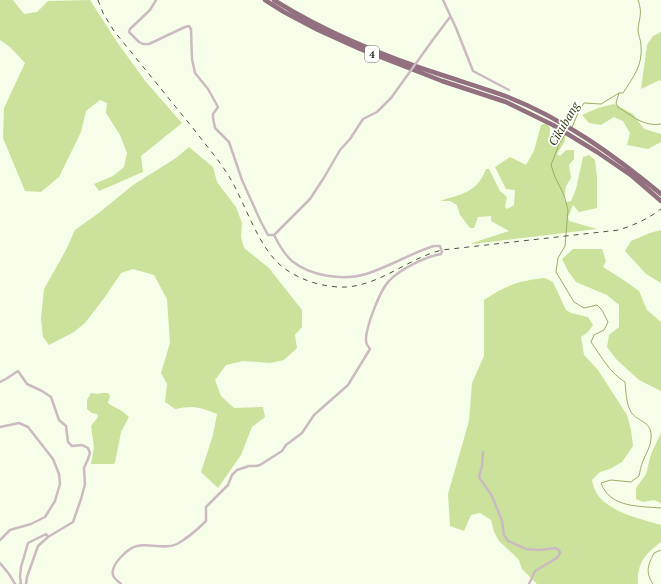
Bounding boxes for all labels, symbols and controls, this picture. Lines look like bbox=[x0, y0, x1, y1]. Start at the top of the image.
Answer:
road number: 4 bbox=[365, 46, 379, 62]
water label: Cikubang bbox=[545, 98, 583, 148]

